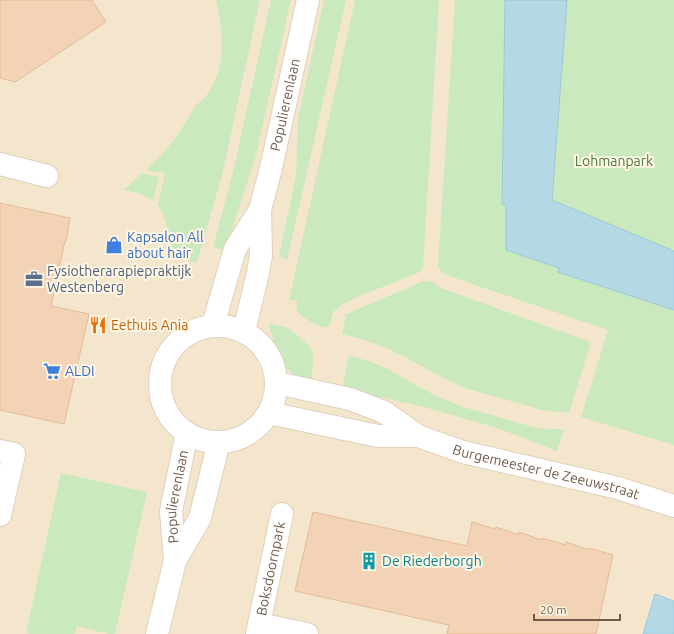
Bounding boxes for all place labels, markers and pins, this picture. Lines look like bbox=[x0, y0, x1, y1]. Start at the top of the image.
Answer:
place label: Kapsalon All about hair bbox=[127, 229, 204, 261]
shop icon: Kapsalon All about hair bbox=[104, 235, 124, 255]
place label: Fysiotherarapiepraktijk Westenberg bbox=[47, 263, 191, 295]
office icon: Fysiotherarapiepraktijk Westenberg bbox=[24, 269, 44, 289]
restaurant icon: Eethuis Ania bbox=[88, 315, 108, 335]
place label: Eethuis Ania bbox=[111, 317, 188, 333]
supermarket icon: ALDI bbox=[42, 361, 62, 381]
place label: ALDI bbox=[65, 363, 95, 379]
building icon: De Riederborgh bbox=[359, 551, 379, 571]
place label: De Riederborgh bbox=[382, 553, 482, 569]

